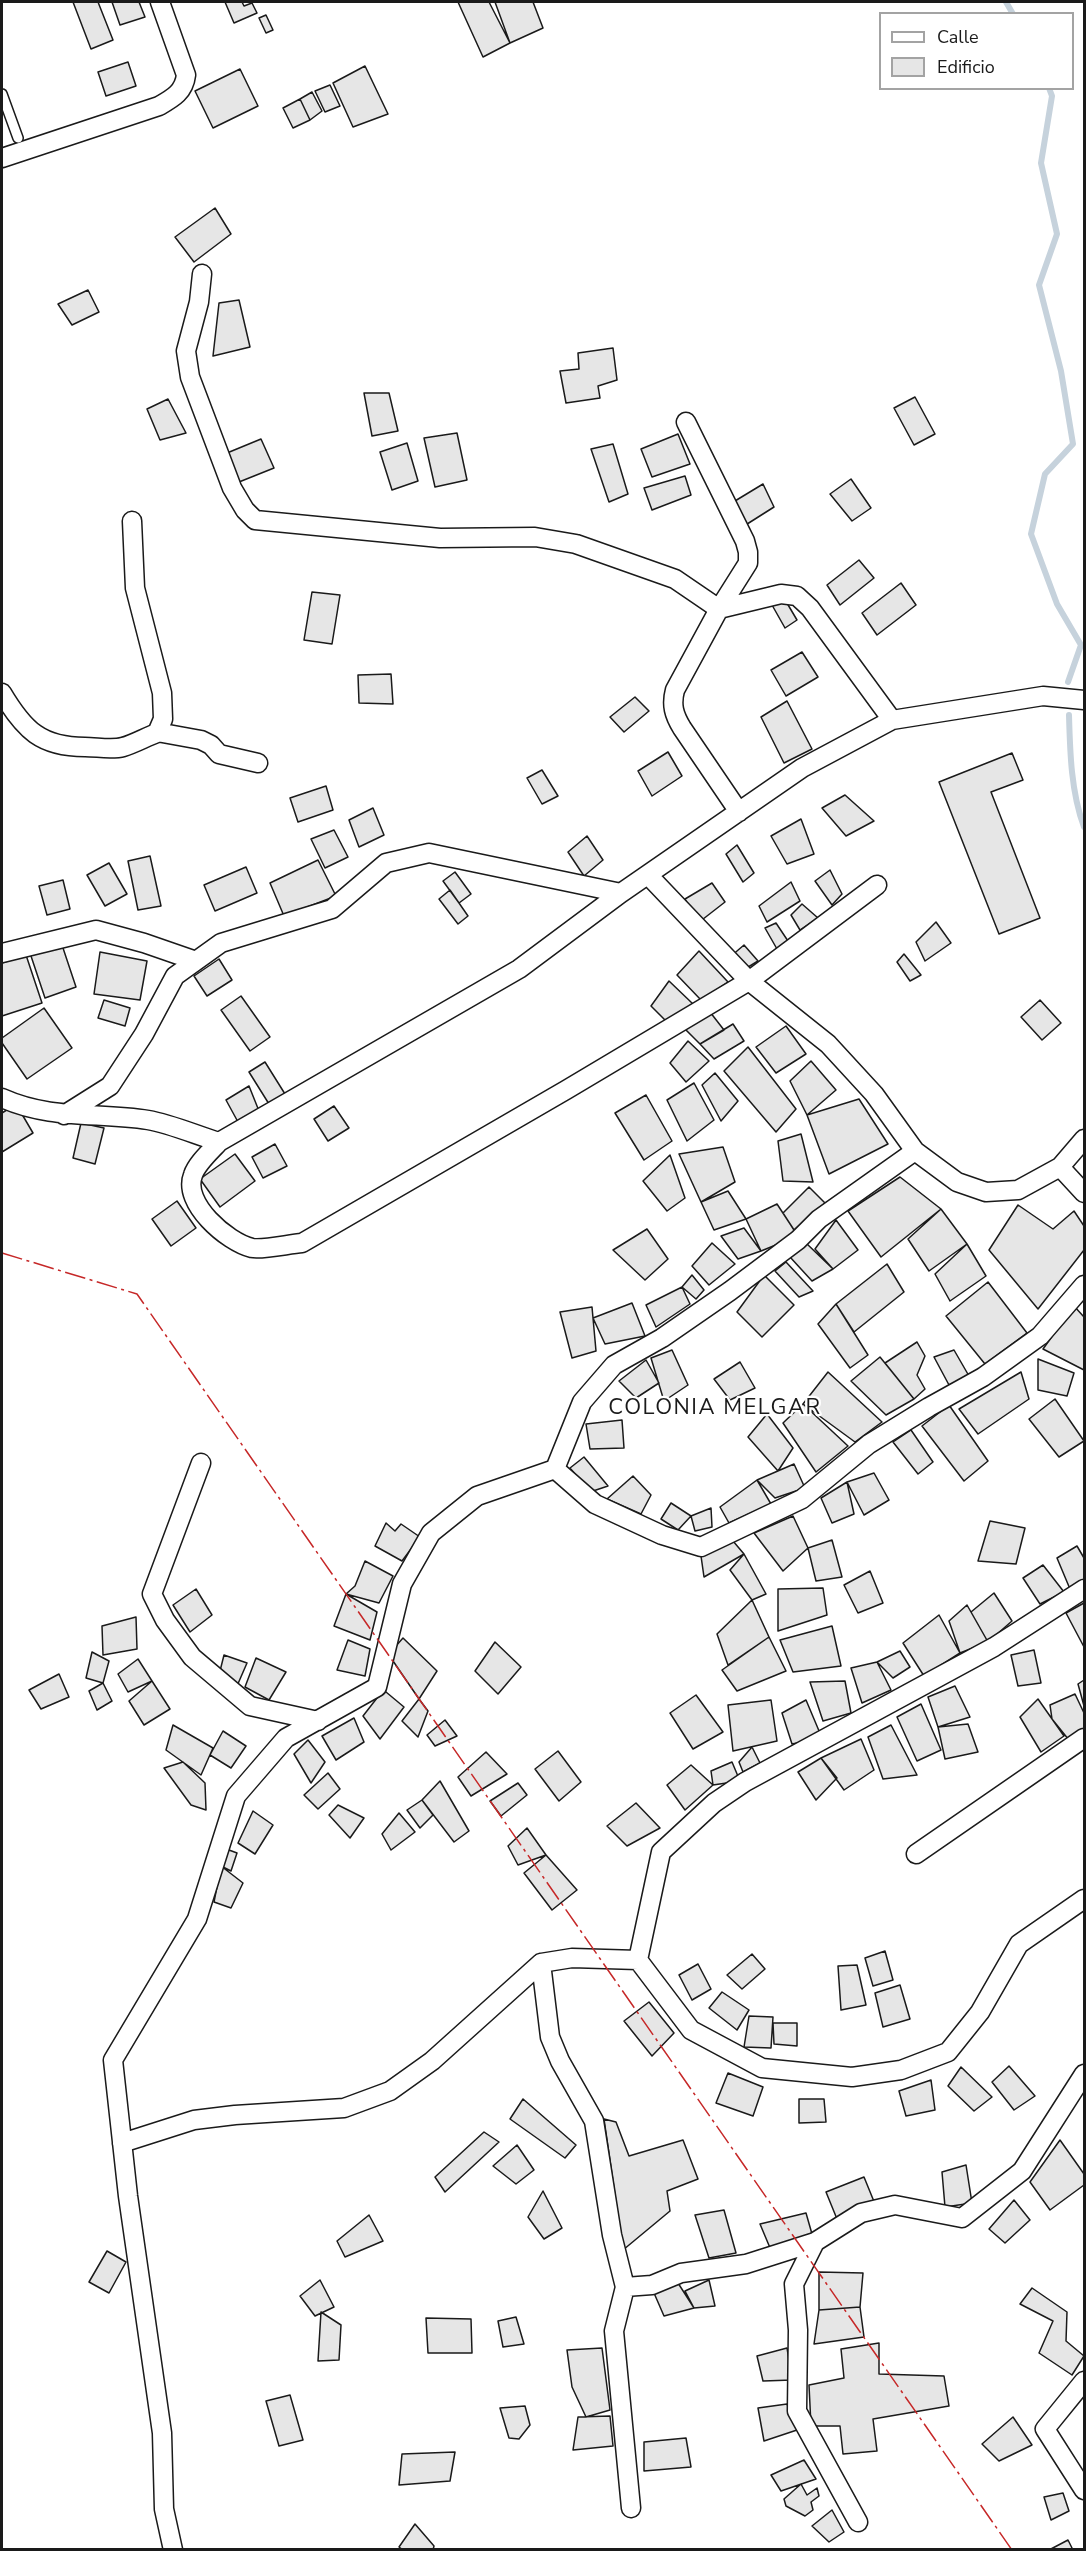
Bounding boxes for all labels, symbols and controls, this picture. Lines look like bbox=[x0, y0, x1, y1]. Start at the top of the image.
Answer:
legend bbox=[879, 12, 1074, 90]
text: Calle bbox=[937, 25, 979, 49]
text: Edificio bbox=[937, 55, 995, 79]
district label: COLONIA MELGAR bbox=[608, 1396, 822, 1422]

